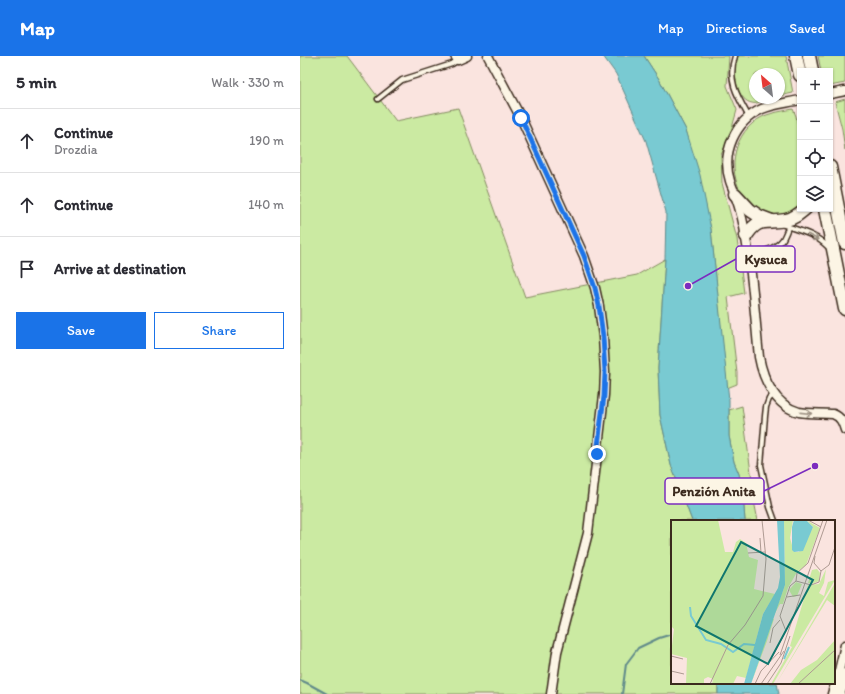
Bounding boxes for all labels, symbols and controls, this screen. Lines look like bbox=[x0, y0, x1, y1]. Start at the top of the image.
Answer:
text: Map bbox=[20, 17, 55, 40]
text: Map bbox=[658, 20, 684, 37]
text: Directions bbox=[706, 20, 767, 37]
text: Saved bbox=[789, 20, 825, 37]
north arrow bbox=[749, 68, 785, 104]
map controls bbox=[797, 68, 833, 212]
button: + bbox=[797, 68, 833, 104]
text: 5 min bbox=[16, 72, 56, 92]
text: Walk · 330 m bbox=[211, 75, 284, 90]
button: − bbox=[797, 104, 833, 140]
route start bbox=[512, 109, 530, 127]
text: Continue bbox=[54, 124, 113, 142]
icon: ahead bbox=[16, 130, 38, 152]
text: 190 m bbox=[249, 133, 284, 148]
button: locate bbox=[797, 140, 833, 176]
text: Drozdia bbox=[54, 142, 98, 157]
button: layers bbox=[797, 176, 833, 212]
icon: ahead bbox=[16, 194, 38, 216]
text: Continue bbox=[54, 196, 113, 214]
text: 140 m bbox=[248, 197, 284, 212]
one-way arrow bbox=[807, 234, 819, 241]
callout: Kysuca bbox=[736, 246, 795, 272]
text: Kysuca bbox=[745, 251, 788, 268]
icon: arrive bbox=[16, 258, 38, 280]
text: Arrive at destination bbox=[54, 260, 186, 278]
button: Save bbox=[16, 312, 146, 349]
button: Share bbox=[154, 312, 284, 349]
one-way arrow bbox=[800, 409, 813, 416]
route end bbox=[588, 445, 606, 463]
callout: Penzión Anita bbox=[665, 478, 764, 504]
text: Penzión Anita bbox=[672, 483, 756, 500]
inset map bbox=[671, 520, 835, 684]

